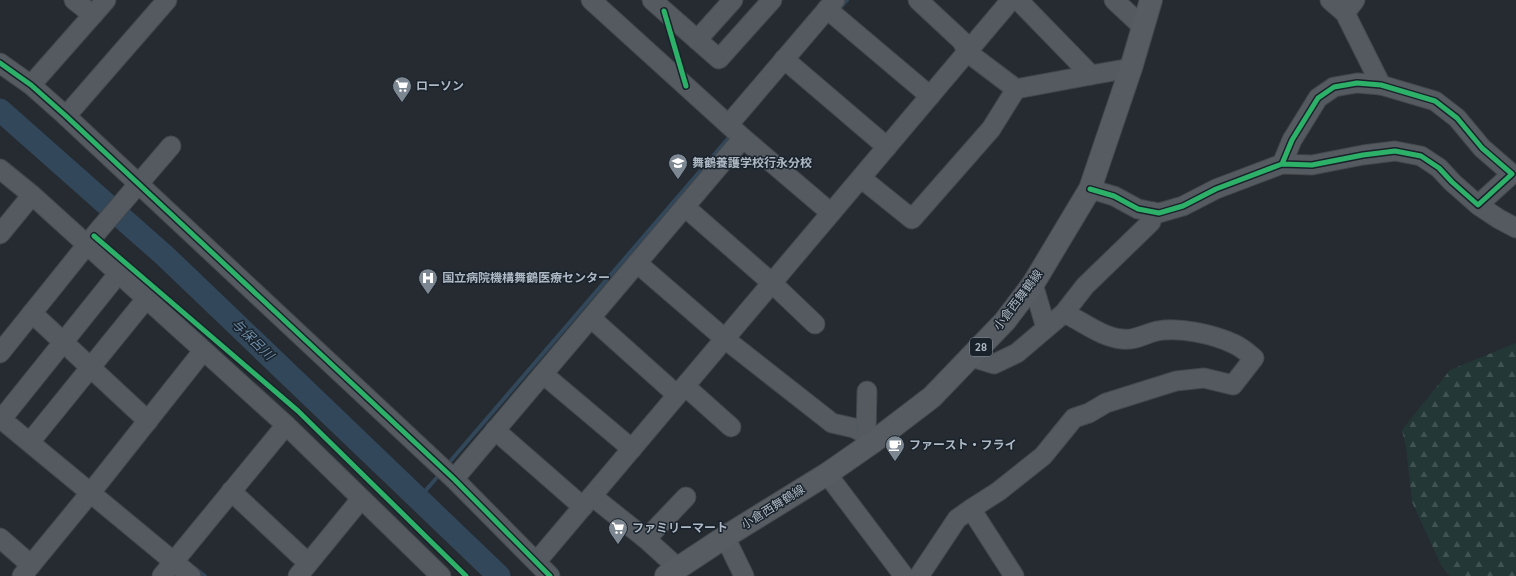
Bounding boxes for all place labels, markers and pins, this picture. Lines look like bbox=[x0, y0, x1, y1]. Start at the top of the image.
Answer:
supermarket icon: ローソン bbox=[391, 75, 413, 103]
place label: ローソン bbox=[416, 78, 464, 93]
school or university icon: 舞鶴養護学校行永分校 bbox=[667, 152, 689, 180]
place label: 舞鶴養護学校行永分校 bbox=[692, 155, 812, 170]
hospital icon: 国立病院機構舞鶴医療センター bbox=[417, 267, 439, 295]
place label: 国立病院機構舞鶴医療センター bbox=[442, 270, 610, 285]
cafe icon: ファースト・フライ bbox=[884, 434, 906, 462]
place label: ファースト・フライ bbox=[909, 437, 1016, 452]
supermarket icon: ファミリーマート bbox=[607, 517, 629, 545]
place label: ファミリーマート bbox=[632, 520, 728, 535]

